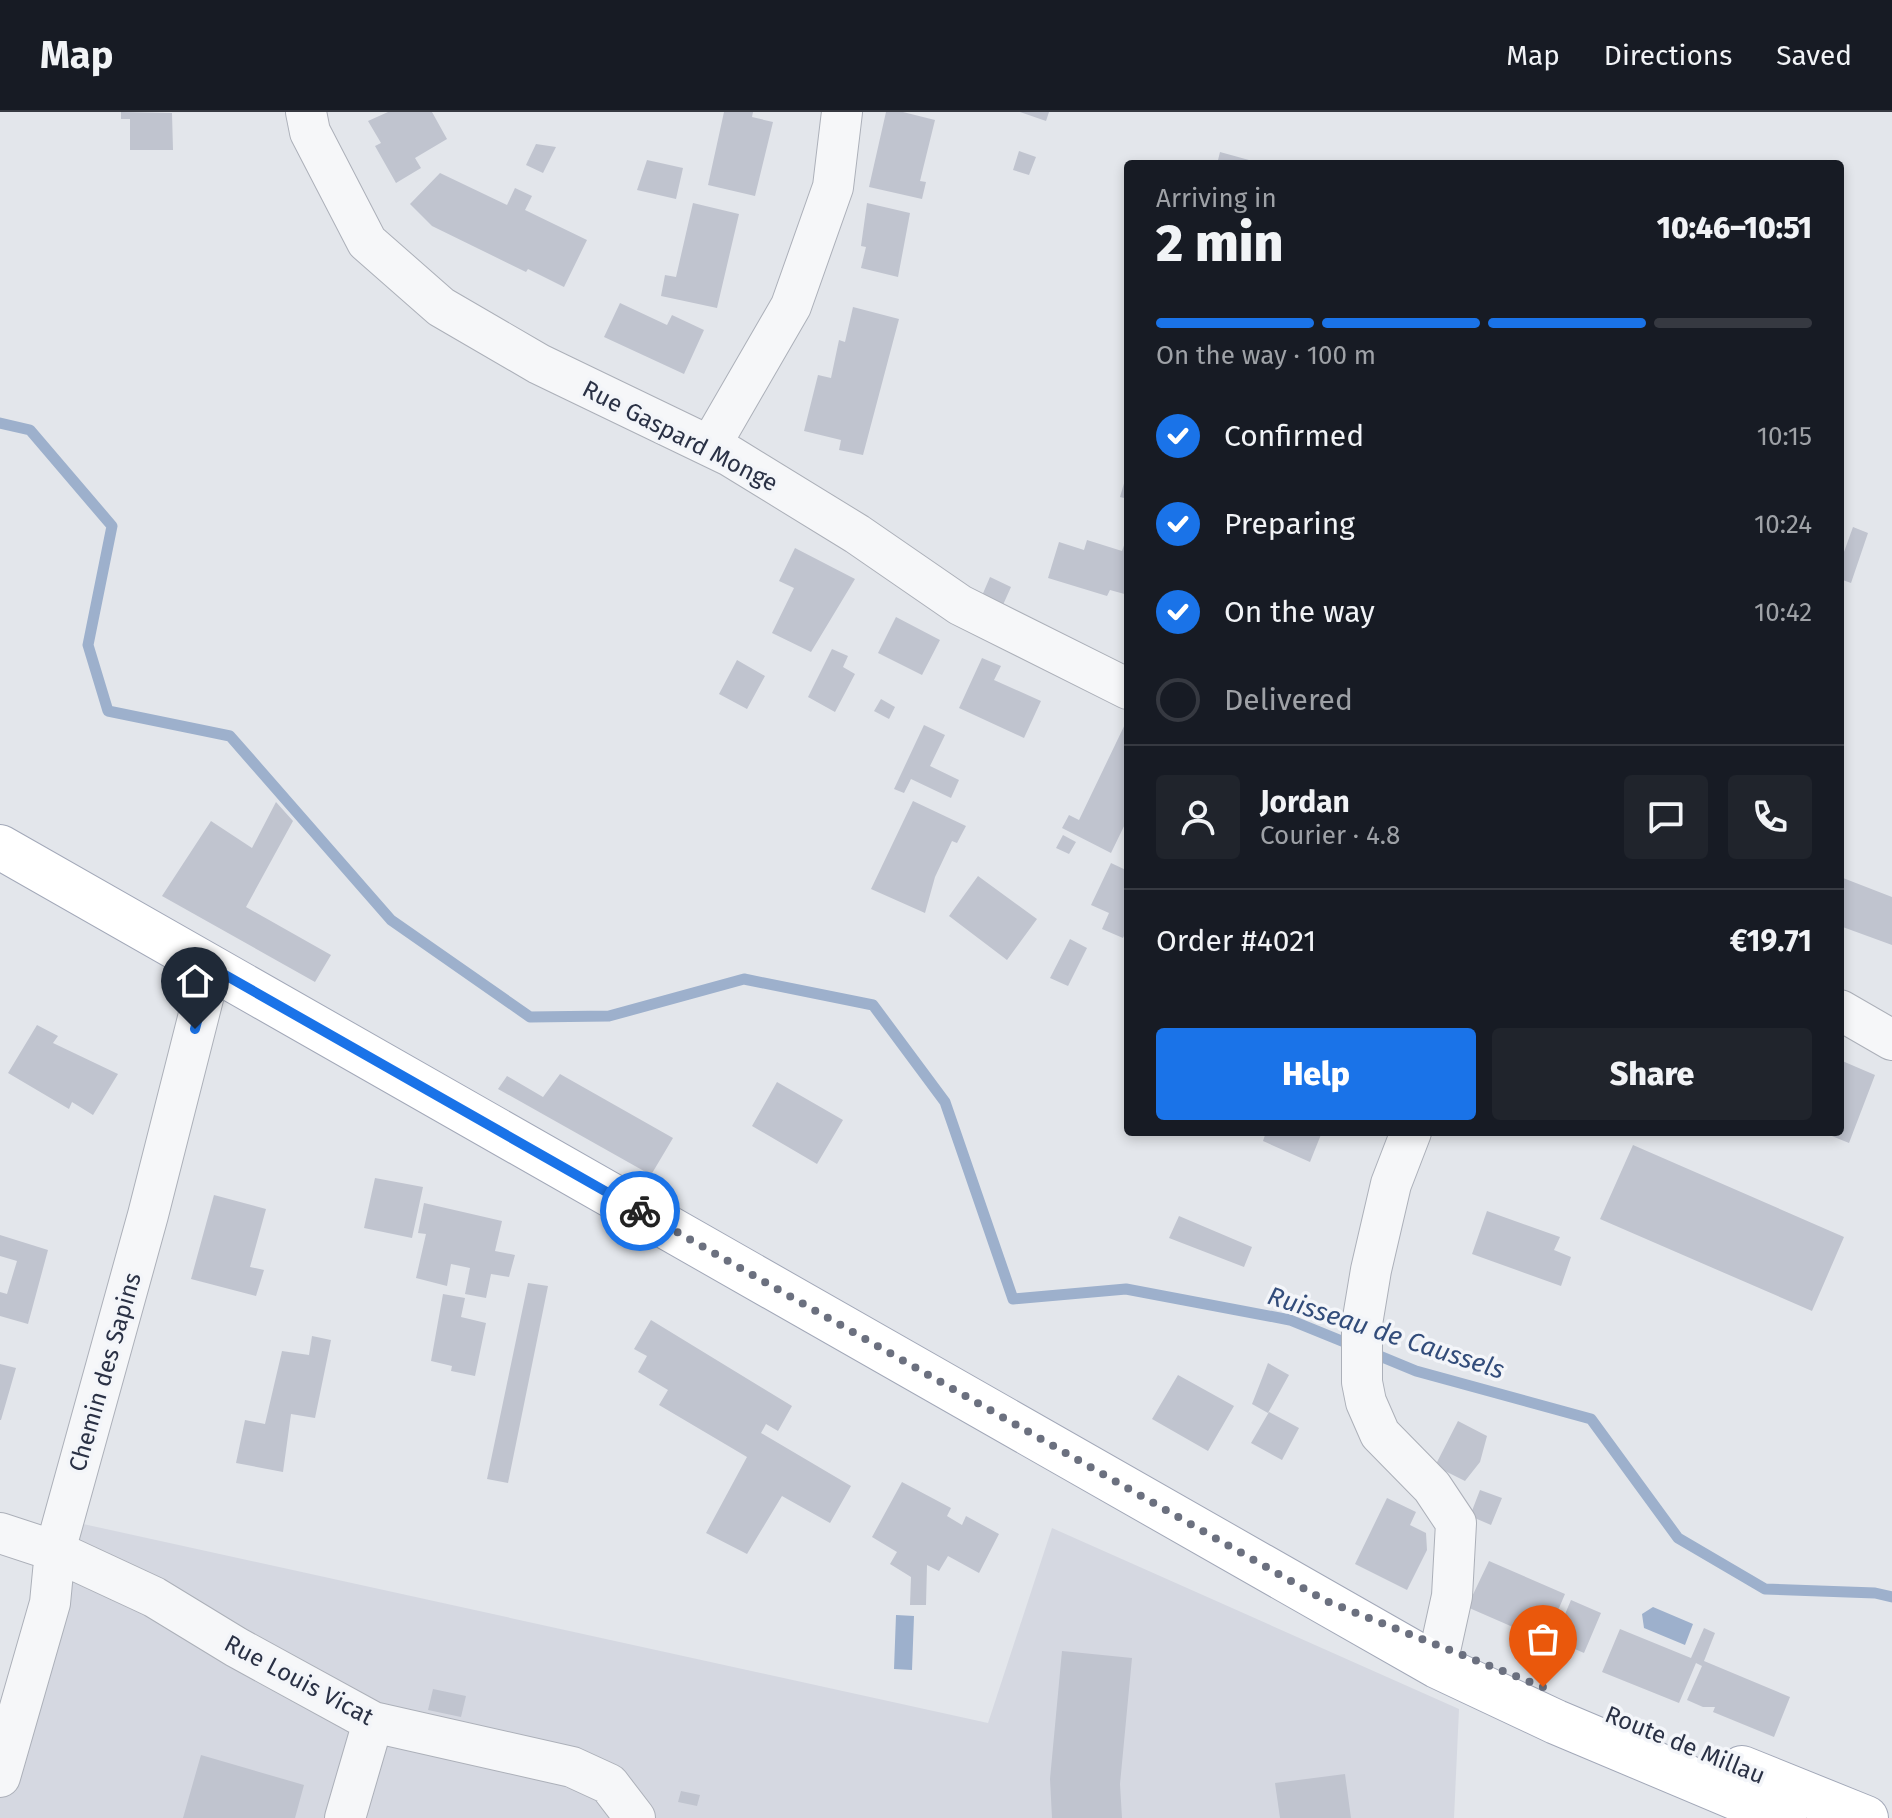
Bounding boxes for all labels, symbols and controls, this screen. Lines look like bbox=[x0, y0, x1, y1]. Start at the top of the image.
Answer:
text: Map bbox=[40, 32, 113, 78]
text: Map bbox=[1506, 39, 1560, 72]
text: Directions bbox=[1604, 39, 1732, 72]
text: Saved bbox=[1776, 39, 1852, 72]
text: Arriving in bbox=[1156, 183, 1277, 214]
text: 10:46–10:51 bbox=[1657, 210, 1812, 246]
text: 2 min bbox=[1156, 212, 1283, 275]
text: On the way · 100 m bbox=[1156, 340, 1376, 371]
street label: Rue Gaspard Monge bbox=[578, 375, 782, 497]
icon: check bbox=[1156, 414, 1200, 458]
text: Confirmed bbox=[1224, 418, 1364, 454]
text: 10:15 bbox=[1757, 421, 1812, 452]
icon: check bbox=[1156, 502, 1200, 546]
text: Preparing bbox=[1224, 506, 1355, 542]
text: 10:24 bbox=[1754, 509, 1812, 540]
icon: check bbox=[1156, 590, 1200, 634]
text: On the way bbox=[1224, 594, 1375, 630]
text: 10:42 bbox=[1754, 597, 1812, 628]
text: Delivered bbox=[1224, 682, 1353, 718]
button: person bbox=[1156, 775, 1240, 859]
button: chat bbox=[1624, 775, 1708, 859]
button: phone bbox=[1728, 775, 1812, 859]
text: Jordan bbox=[1260, 784, 1350, 820]
text: Courier · 4.8 bbox=[1260, 820, 1400, 851]
text: Order #4021 bbox=[1156, 923, 1316, 959]
text: €19.71 bbox=[1730, 923, 1812, 959]
pin bbox=[161, 947, 229, 1029]
icon: home bbox=[173, 959, 217, 1003]
button: Help bbox=[1156, 1028, 1476, 1120]
button: Share bbox=[1492, 1028, 1812, 1120]
courier bbox=[600, 1171, 680, 1251]
icon: bike bbox=[618, 1189, 662, 1233]
street label: Chemin des Sapins bbox=[63, 1269, 147, 1475]
water label: Ruisseau de Caussels bbox=[1264, 1280, 1508, 1386]
pin bbox=[1509, 1605, 1577, 1687]
icon: bag bbox=[1521, 1617, 1565, 1661]
street label: Rue Louis Vicat bbox=[220, 1629, 379, 1731]
street label: Route de Millau bbox=[1601, 1700, 1769, 1790]

